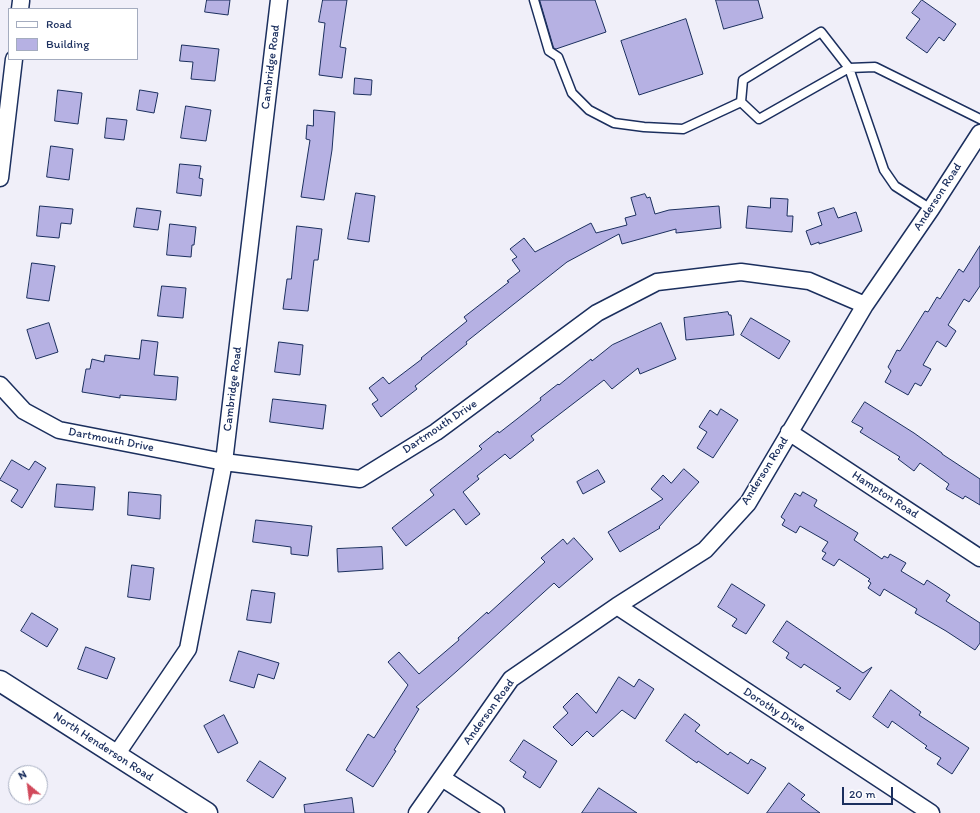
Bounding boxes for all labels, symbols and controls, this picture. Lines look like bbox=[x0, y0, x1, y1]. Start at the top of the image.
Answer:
legend bbox=[8, 8, 138, 60]
text: Road bbox=[46, 17, 72, 31]
street label: Cambridge Road bbox=[259, 24, 283, 110]
text: Building bbox=[46, 37, 89, 51]
street label: Anderson Road bbox=[911, 160, 965, 234]
street label: Cambridge Road bbox=[221, 346, 245, 432]
street label: Dartmouth Drive bbox=[400, 397, 480, 457]
street label: Dartmouth Drive bbox=[67, 425, 155, 455]
street label: Anderson Road bbox=[738, 434, 792, 508]
street label: Hampton Road bbox=[849, 468, 921, 522]
street label: Anderson Road bbox=[460, 676, 518, 748]
street label: Dorothy Drive bbox=[740, 685, 808, 735]
street label: North Henderson Road bbox=[50, 709, 156, 785]
north arrow bbox=[8, 765, 48, 805]
text: N bbox=[16, 767, 29, 782]
scale bar bbox=[844, 779, 895, 805]
text: 20 m bbox=[849, 787, 876, 801]

